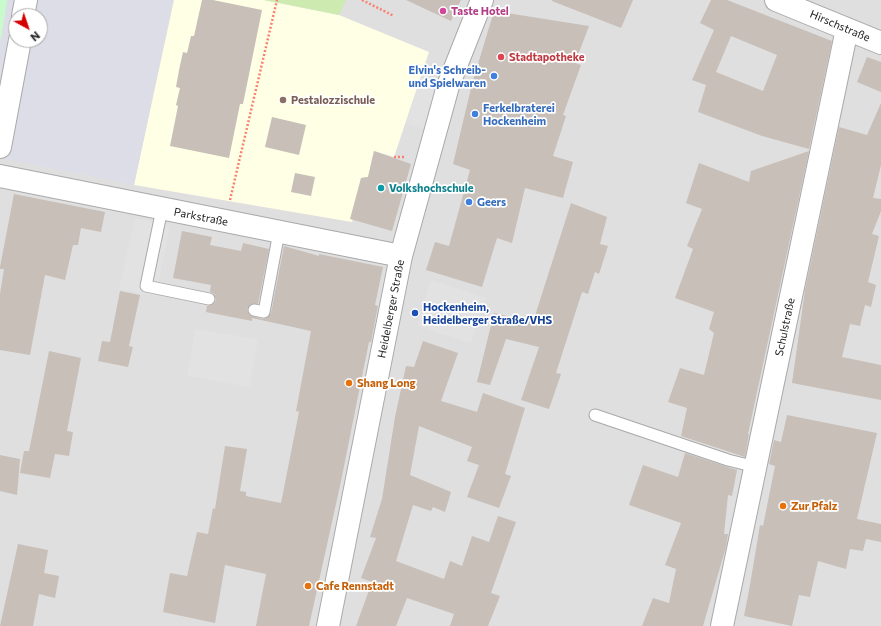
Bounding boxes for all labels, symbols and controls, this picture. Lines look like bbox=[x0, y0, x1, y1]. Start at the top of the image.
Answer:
place label: Taste Hotel bbox=[451, 4, 509, 18]
marker: Taste Hotel bbox=[438, 6, 448, 16]
street label: Hirschstraße bbox=[808, 7, 872, 45]
north arrow bbox=[8, 8, 48, 48]
text: N bbox=[28, 29, 43, 44]
place label: Stadtapotheke bbox=[509, 50, 584, 64]
marker: Stadtapotheke bbox=[496, 52, 506, 62]
place label: Elvin's Schreib- und Spielwaren bbox=[408, 63, 486, 89]
marker: Elvin's Schreib- und Spielwaren bbox=[489, 71, 499, 81]
place label: Pestalozzischule bbox=[291, 93, 375, 107]
marker: Pestalozzischule bbox=[278, 95, 288, 105]
place label: Ferkelbraterei Hockenheim bbox=[483, 101, 555, 127]
marker: Ferkelbraterei Hockenheim bbox=[470, 109, 480, 119]
place label: Volkshochschule bbox=[389, 181, 474, 195]
marker: Volkshochschule bbox=[376, 183, 386, 193]
place label: Geers bbox=[477, 195, 506, 209]
marker: Geers bbox=[464, 197, 474, 207]
street label: Parkstraße bbox=[173, 205, 229, 229]
street label: Heidelberger Straße bbox=[375, 259, 407, 359]
street label: Schulstraße bbox=[772, 297, 798, 357]
place label: Hockenheim, Heidelberger Straße/VHS bbox=[423, 300, 552, 326]
marker: Hockenheim, Heidelberger Straße/VHS bbox=[410, 308, 420, 318]
place label: Shang Long bbox=[357, 376, 416, 390]
marker: Shang Long bbox=[344, 378, 354, 388]
place label: Zur Pfalz bbox=[791, 499, 837, 513]
marker: Zur Pfalz bbox=[778, 501, 788, 511]
place label: Cafe Rennstadt bbox=[316, 579, 394, 593]
marker: Cafe Rennstadt bbox=[303, 581, 313, 591]

